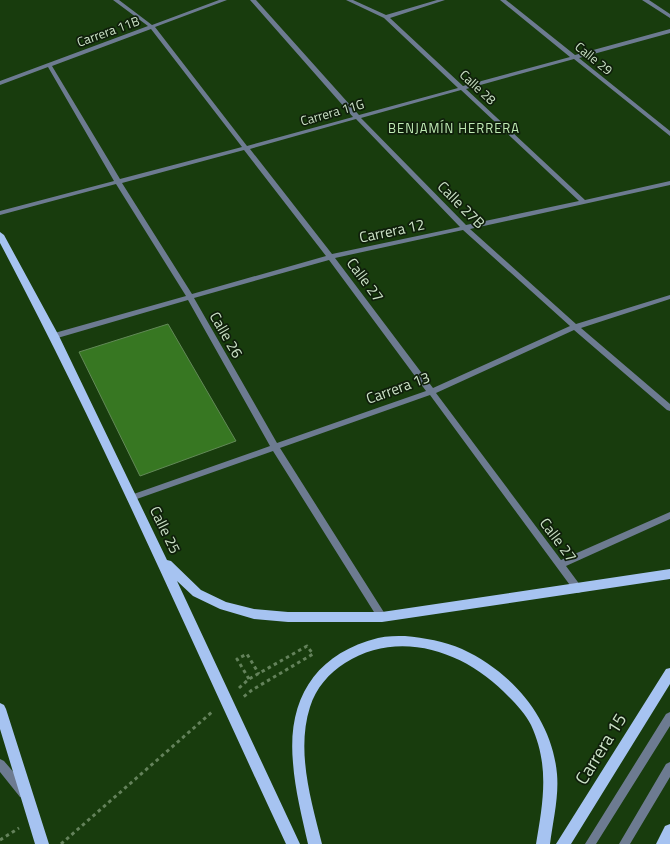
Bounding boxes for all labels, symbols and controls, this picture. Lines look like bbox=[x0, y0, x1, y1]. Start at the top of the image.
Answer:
street label: Carrera 11B bbox=[74, 10, 142, 52]
street label: Calle 29 bbox=[571, 37, 617, 79]
street label: Calle 28 bbox=[455, 65, 501, 109]
street label: Carrera 11G bbox=[298, 93, 366, 131]
district label: BENJAMÍN HERRERA bbox=[388, 118, 520, 138]
street label: Calle 27B bbox=[432, 175, 491, 234]
street label: Carrera 12 bbox=[357, 212, 427, 249]
street label: Calle 27 bbox=[341, 253, 390, 307]
street label: Calle 26 bbox=[204, 307, 249, 362]
street label: Carrera 13 bbox=[363, 365, 433, 410]
street label: Calle 25 bbox=[144, 502, 187, 557]
street label: Calle 27 bbox=[534, 513, 583, 567]
street label: Carrera 15 bbox=[568, 708, 633, 790]

